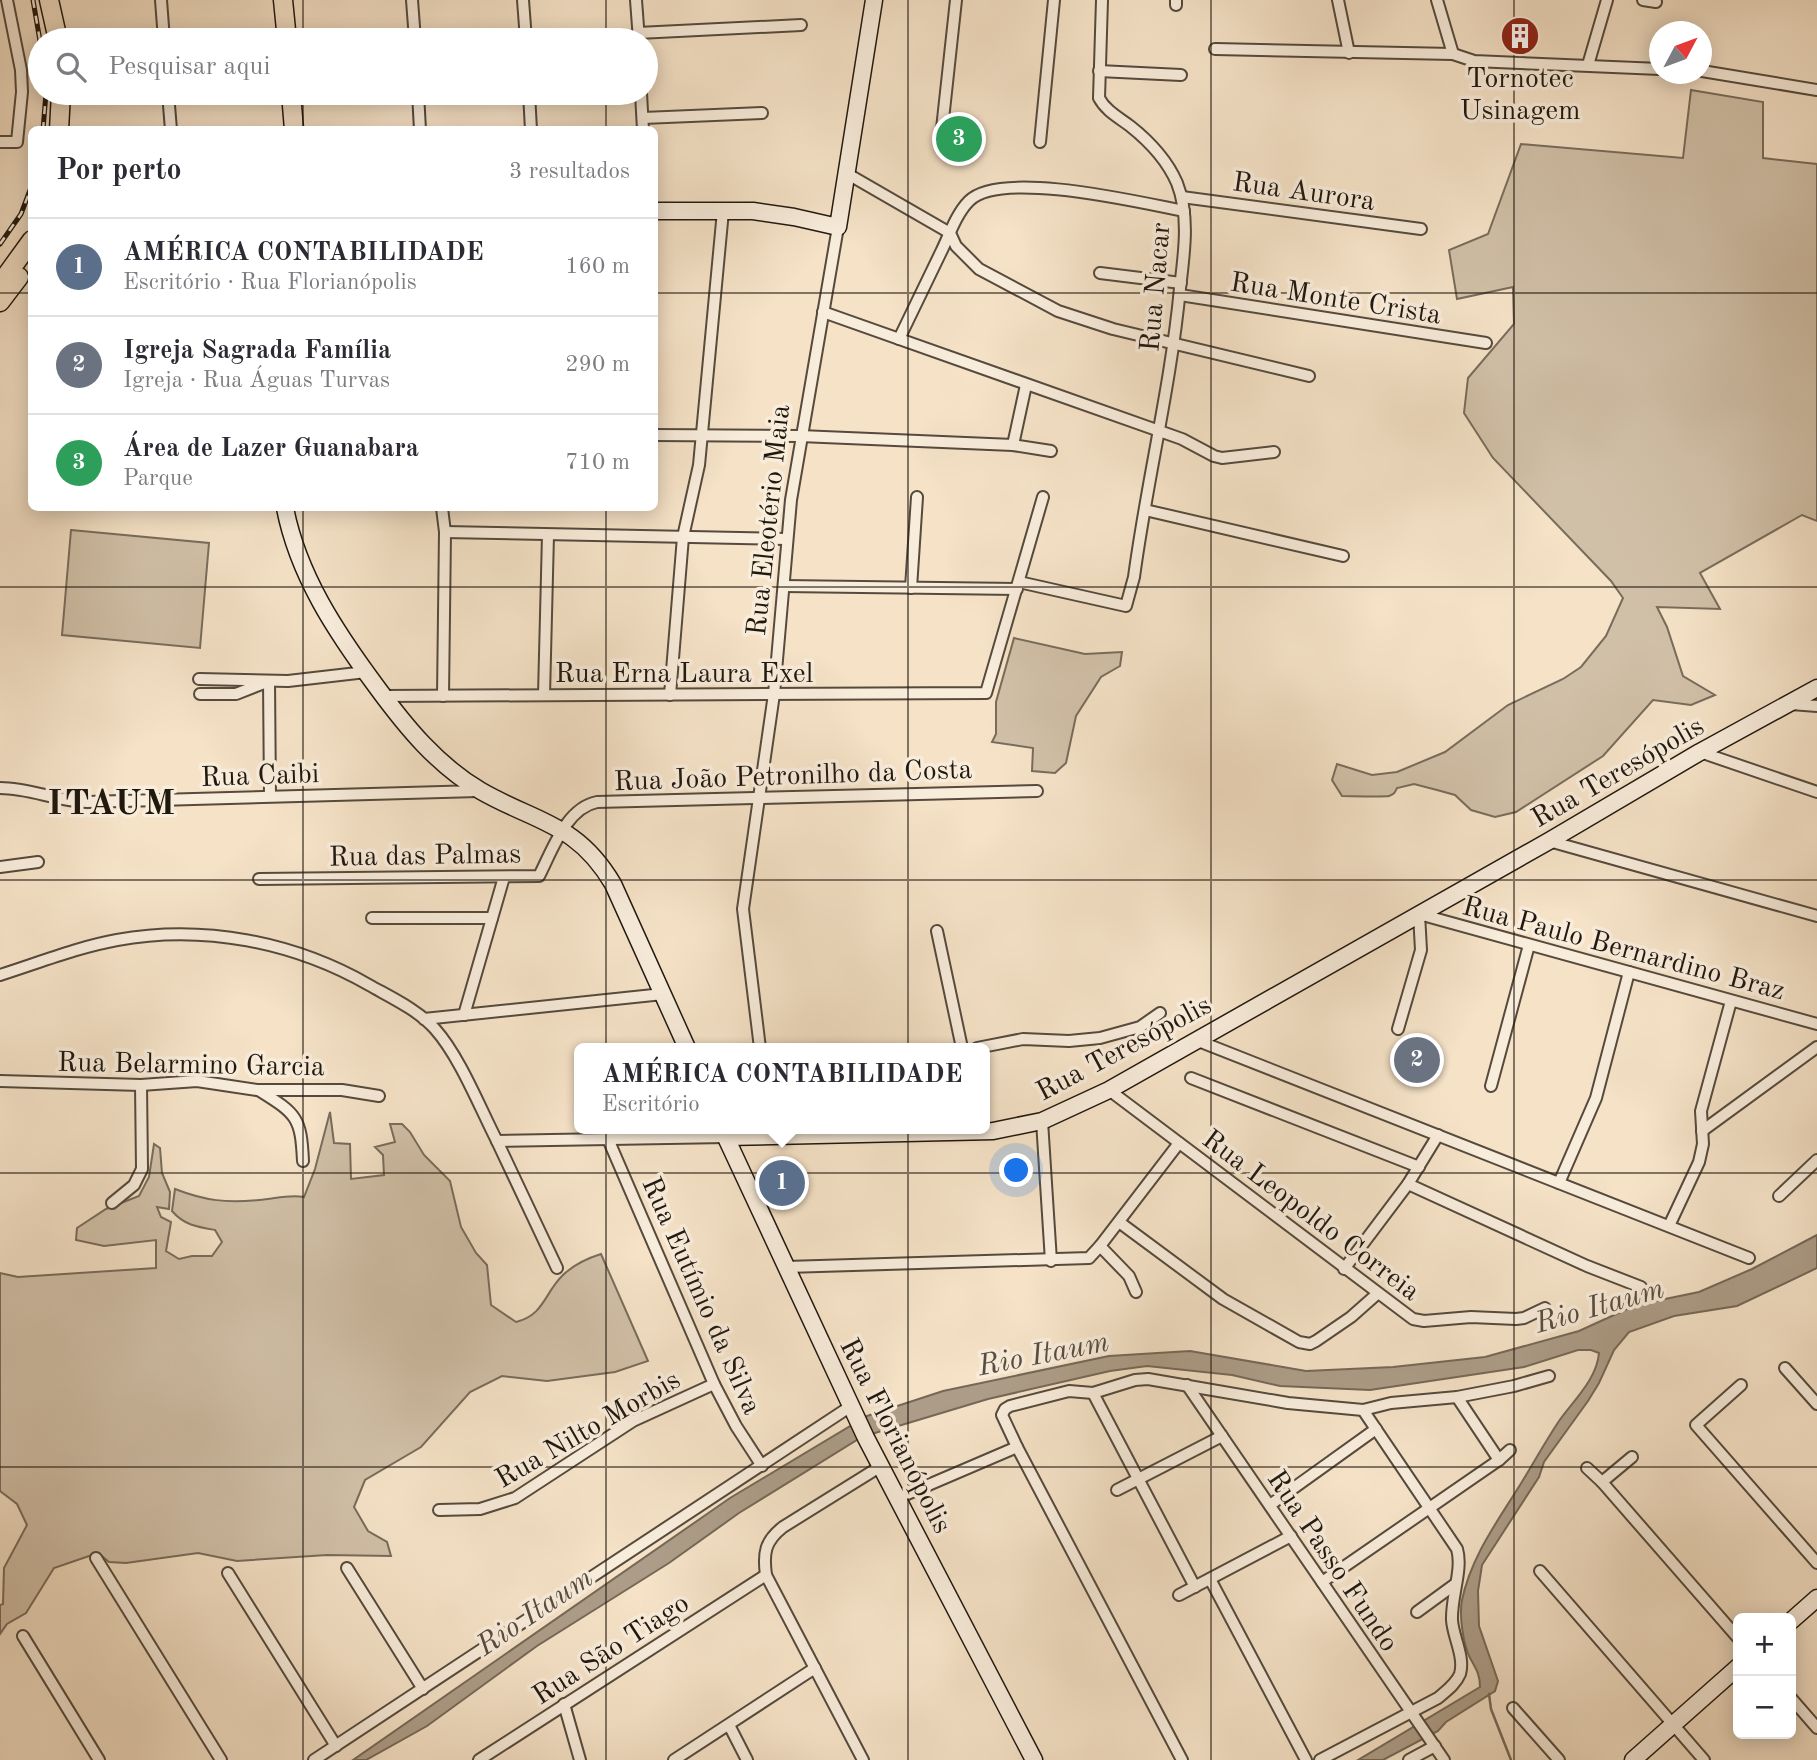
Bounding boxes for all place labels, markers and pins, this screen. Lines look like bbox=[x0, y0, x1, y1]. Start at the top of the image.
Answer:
building icon: Tornotec Usinagem bbox=[1499, 15, 1541, 57]
place label: Tornotec Usinagem bbox=[1460, 66, 1580, 126]
pin: 3 bbox=[936, 113, 982, 165]
pin: 2 bbox=[1394, 1034, 1440, 1086]
pin: 1 bbox=[759, 1157, 805, 1209]

